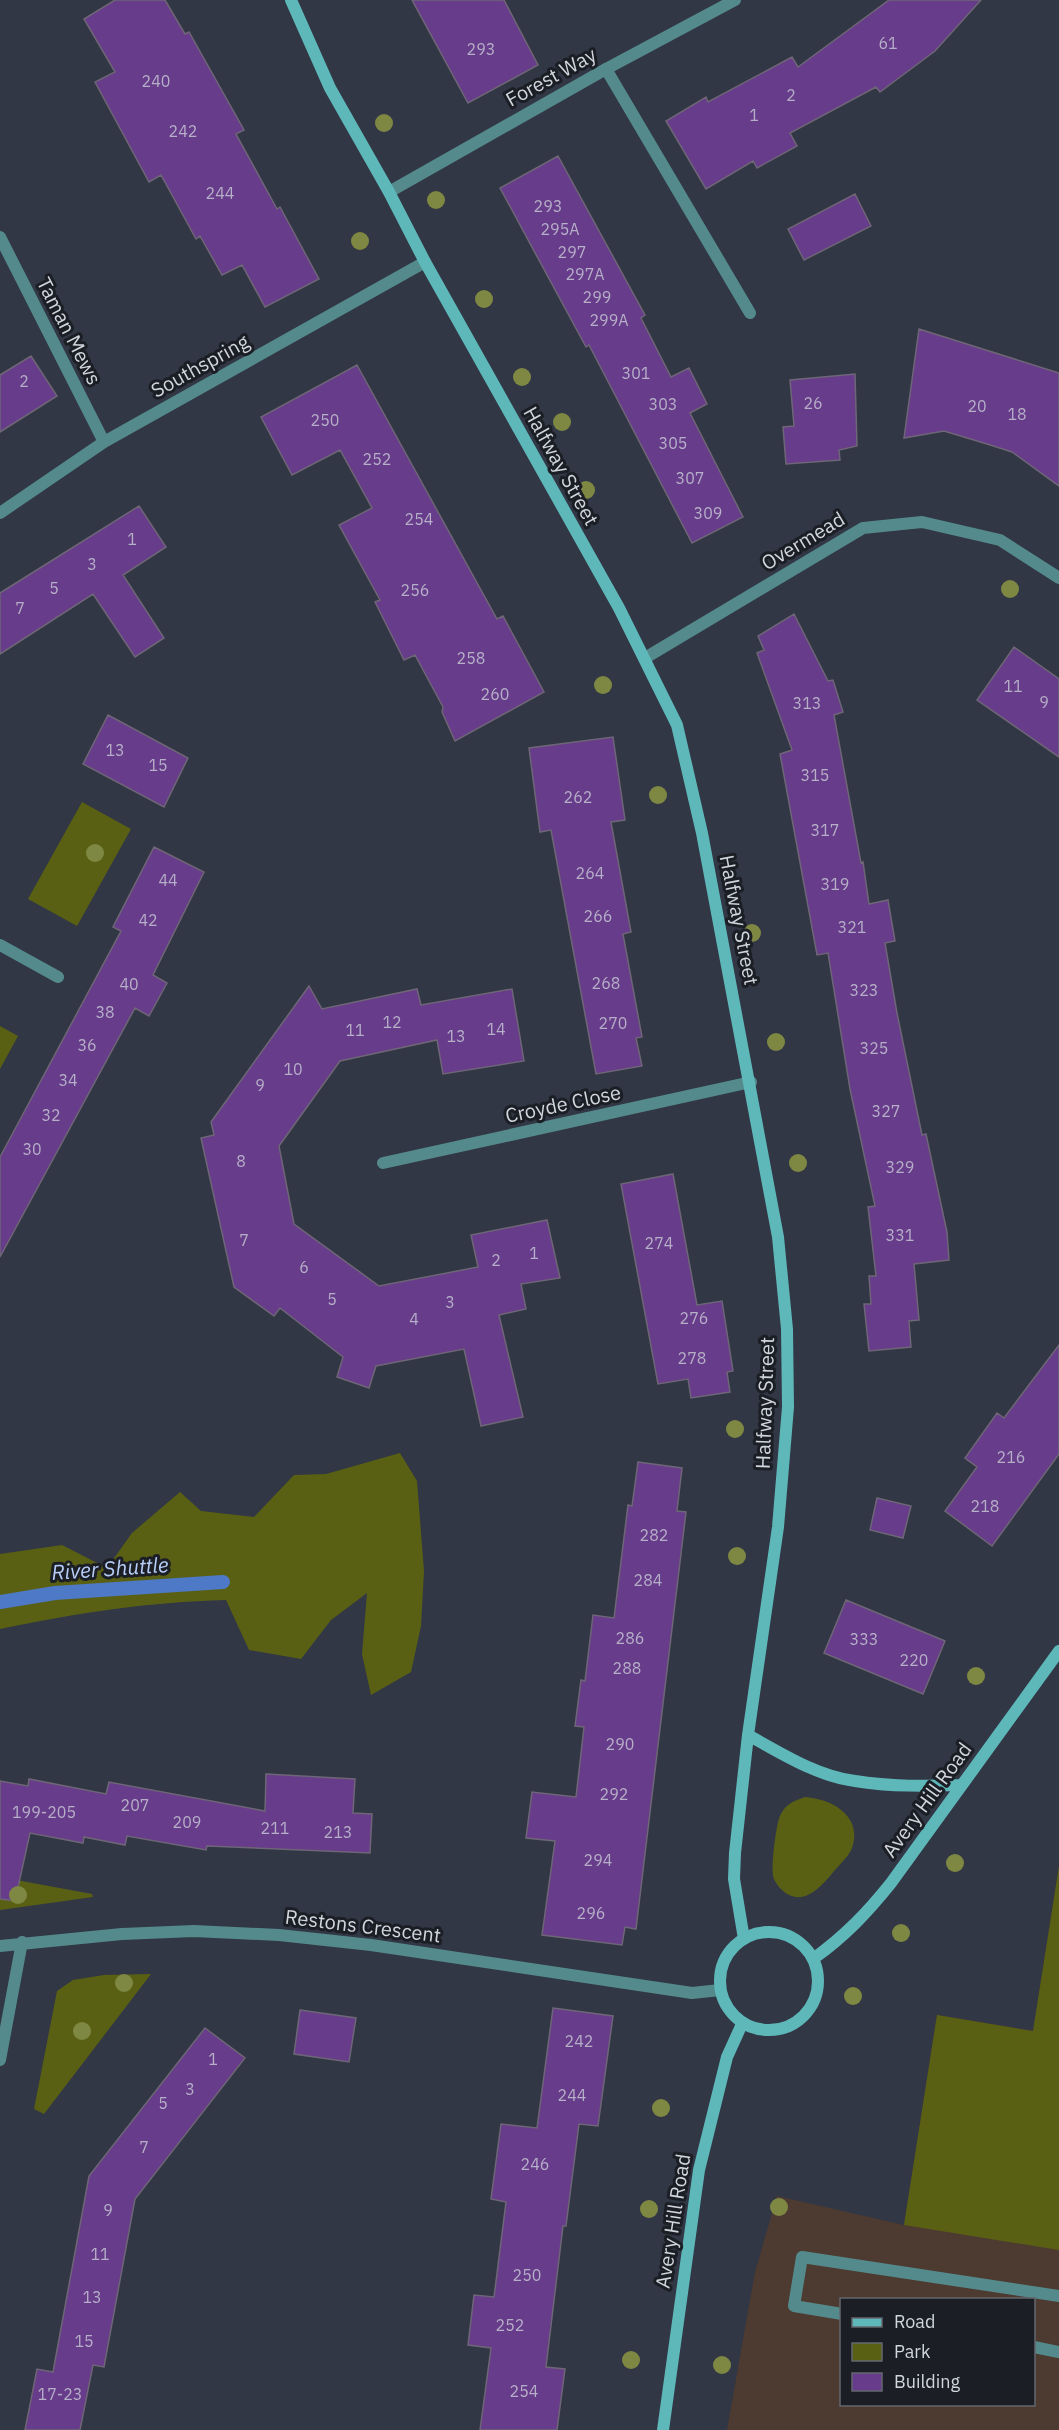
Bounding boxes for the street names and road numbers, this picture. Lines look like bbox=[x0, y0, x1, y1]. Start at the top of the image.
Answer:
street label: Forest Way bbox=[501, 41, 601, 113]
street label: Taman Mews bbox=[31, 272, 108, 389]
street label: Southspring bbox=[146, 327, 254, 404]
street label: Halfway Street bbox=[518, 401, 605, 530]
street label: Overmead bbox=[756, 505, 850, 576]
street label: Halfway Street bbox=[714, 853, 765, 987]
street label: Croyde Close bbox=[503, 1078, 623, 1129]
street label: Halfway Street bbox=[749, 1337, 780, 1469]
street label: Avery Hill Road bbox=[876, 1737, 977, 1863]
street label: Restons Crescent bbox=[284, 1903, 442, 1948]
street label: Avery Hill Road bbox=[649, 2152, 696, 2290]

